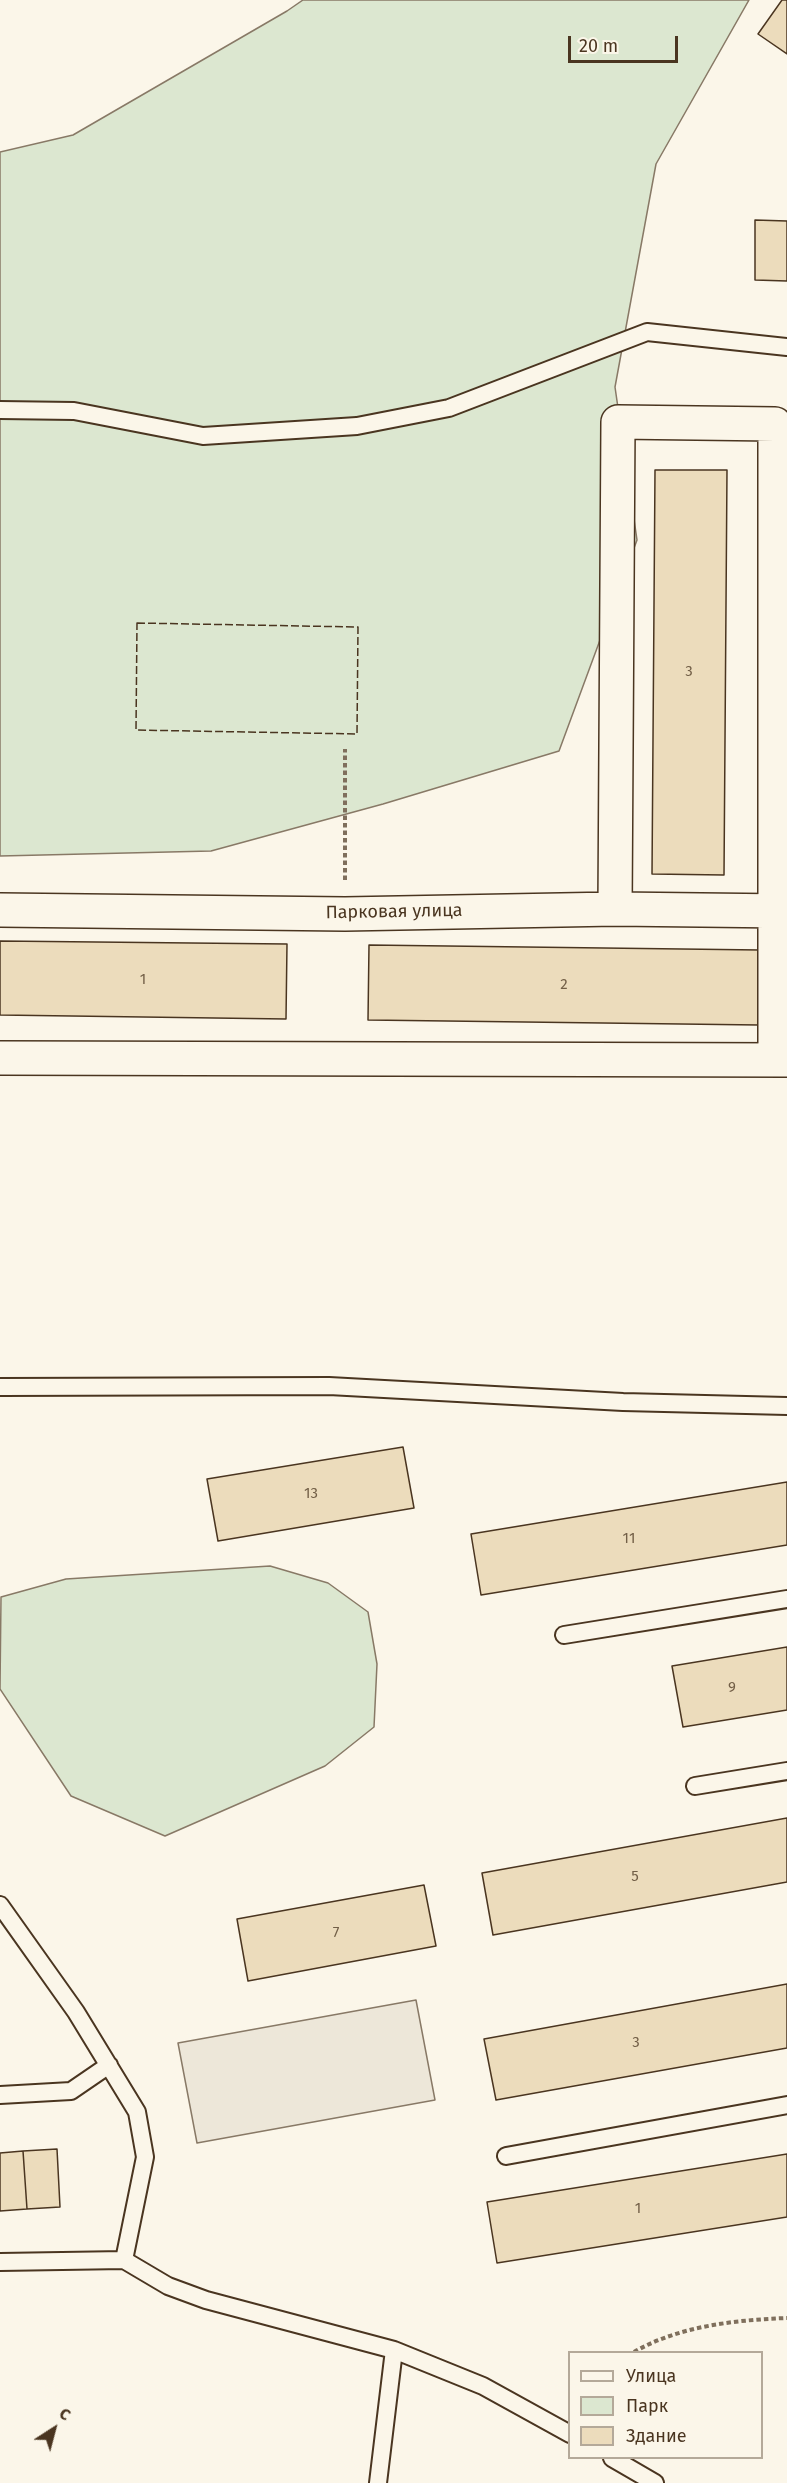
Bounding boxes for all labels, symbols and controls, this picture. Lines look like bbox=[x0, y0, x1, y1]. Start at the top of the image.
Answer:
scale bar bbox=[571, 24, 680, 62]
text: 20 m bbox=[579, 35, 618, 57]
house number: 3 bbox=[685, 663, 693, 681]
street label: Парковая улица bbox=[325, 900, 463, 924]
house number: 1 bbox=[140, 971, 146, 989]
house number: 2 bbox=[560, 976, 568, 994]
house number: 13 bbox=[304, 1485, 318, 1503]
house number: 11 bbox=[623, 1530, 635, 1548]
house number: 9 bbox=[728, 1679, 736, 1697]
house number: 5 bbox=[631, 1868, 639, 1886]
house number: 7 bbox=[333, 1924, 339, 1942]
house number: 3 bbox=[632, 2034, 640, 2052]
house number: 1 bbox=[635, 2200, 641, 2218]
legend bbox=[568, 2351, 763, 2459]
text: Улица bbox=[626, 2365, 676, 2387]
text: Парк bbox=[626, 2395, 668, 2417]
north arrow bbox=[24, 2399, 84, 2459]
text: С bbox=[56, 2404, 74, 2424]
text: Здание bbox=[626, 2425, 687, 2447]

